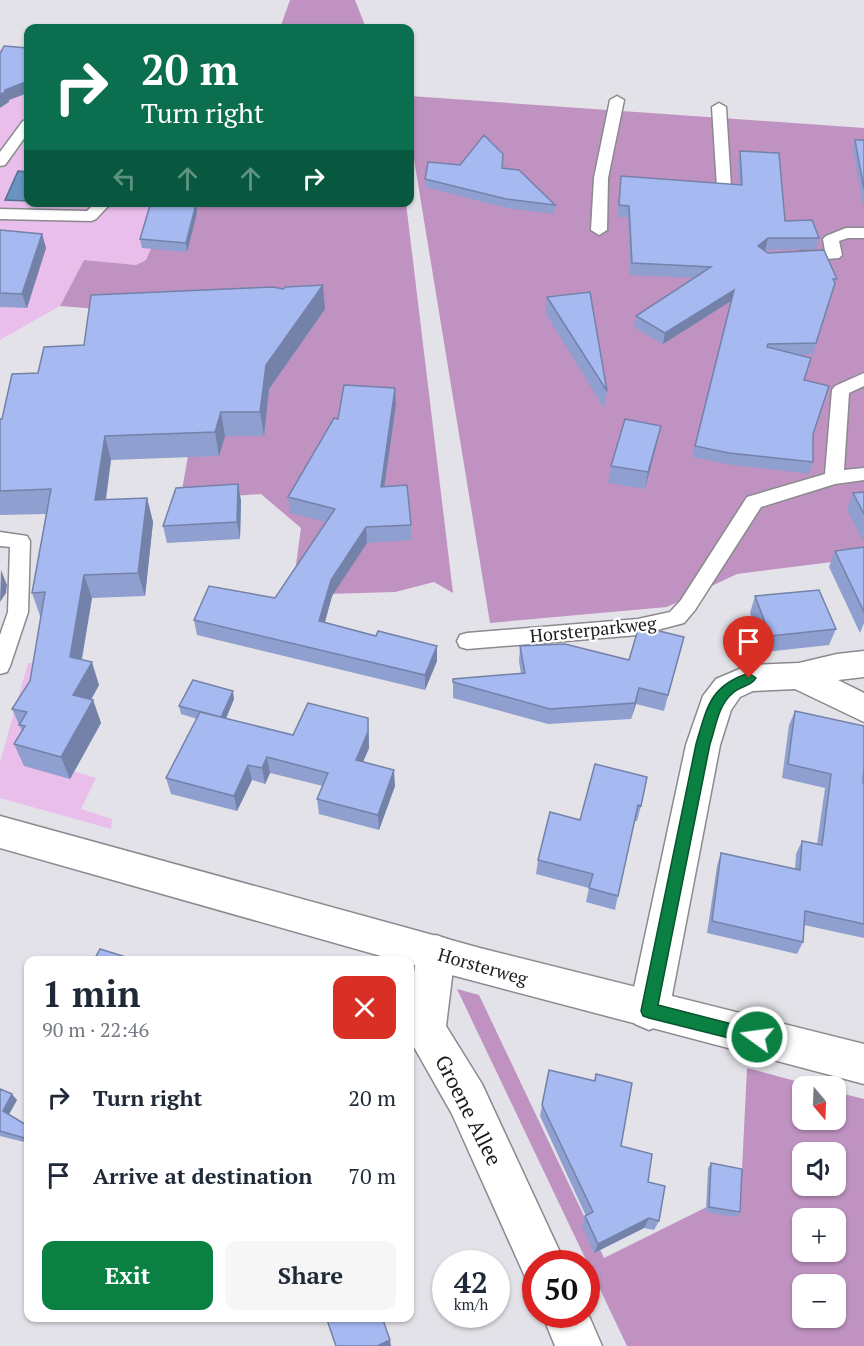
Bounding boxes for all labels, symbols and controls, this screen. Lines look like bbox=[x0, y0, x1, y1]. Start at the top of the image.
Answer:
text: 20 m bbox=[141, 41, 239, 97]
icon: right bbox=[42, 48, 120, 126]
text: Turn right bbox=[141, 95, 264, 131]
icon: left bbox=[108, 162, 141, 195]
icon: ahead bbox=[171, 162, 204, 195]
icon: ahead bbox=[234, 162, 267, 195]
icon: right bbox=[297, 162, 330, 195]
street label: Horsterparkweg bbox=[528, 610, 658, 648]
pin bbox=[723, 616, 774, 678]
icon: arrive bbox=[732, 625, 765, 658]
street label: Horsterweg bbox=[435, 942, 531, 990]
text: 1 min bbox=[42, 970, 140, 1017]
button: close bbox=[333, 976, 396, 1039]
position arrow bbox=[725, 1005, 789, 1069]
text: 90 m · 22:46 bbox=[42, 1016, 149, 1043]
street label: Groene Allee bbox=[429, 1050, 509, 1170]
north arrow bbox=[792, 1076, 846, 1130]
map controls bbox=[792, 1076, 846, 1328]
icon: right bbox=[42, 1081, 75, 1114]
text: Turn right bbox=[93, 1083, 202, 1112]
text: 20 m bbox=[348, 1083, 396, 1112]
button: sound bbox=[792, 1142, 846, 1196]
icon: arrive bbox=[42, 1159, 75, 1192]
text: Arrive at destination bbox=[93, 1161, 312, 1190]
text: 70 m bbox=[348, 1161, 396, 1190]
button: + bbox=[792, 1208, 846, 1262]
button: Exit bbox=[42, 1241, 213, 1310]
button: Share bbox=[225, 1241, 396, 1310]
speed limit sign: 50 bbox=[522, 1250, 600, 1328]
text: 42 bbox=[454, 1262, 488, 1302]
button: − bbox=[792, 1274, 846, 1328]
text: km/h bbox=[454, 1294, 488, 1314]

